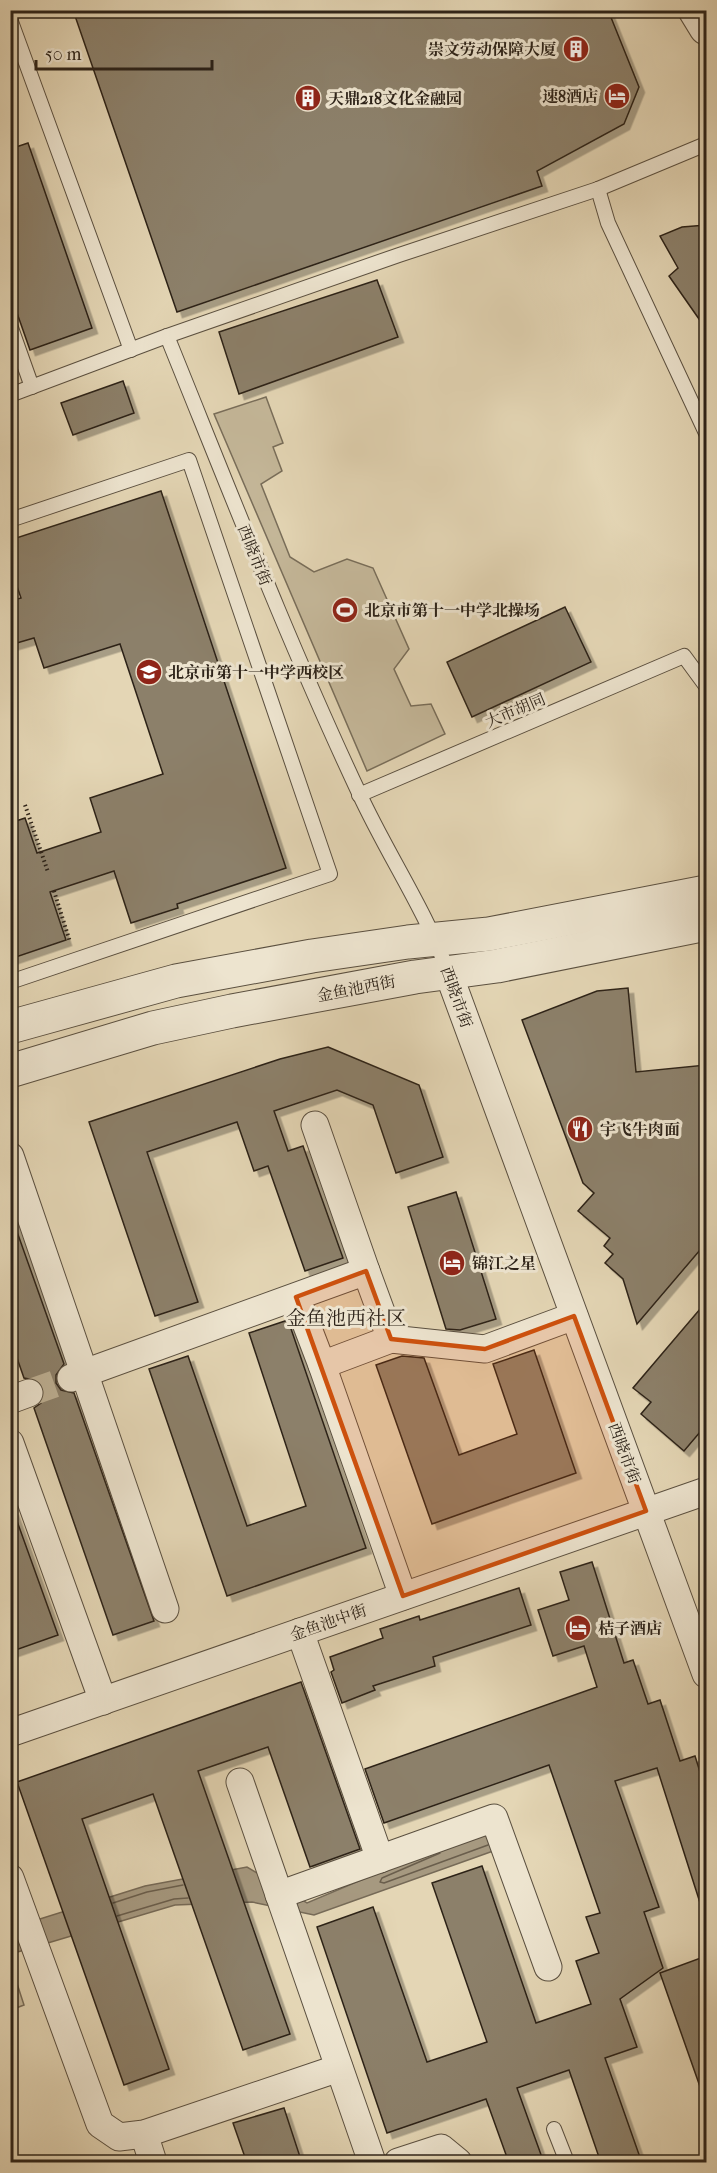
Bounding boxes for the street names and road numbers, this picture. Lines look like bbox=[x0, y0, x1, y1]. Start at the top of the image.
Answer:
street label: 西晓市街 bbox=[234, 522, 275, 588]
street label: 大市胡同 bbox=[482, 689, 548, 732]
street label: 西晓市街 bbox=[437, 964, 476, 1030]
street label: 金鱼池西街 bbox=[315, 972, 397, 1005]
street label: 西晓市街 bbox=[605, 1420, 644, 1486]
street label: 金鱼池中街 bbox=[287, 1600, 369, 1644]

